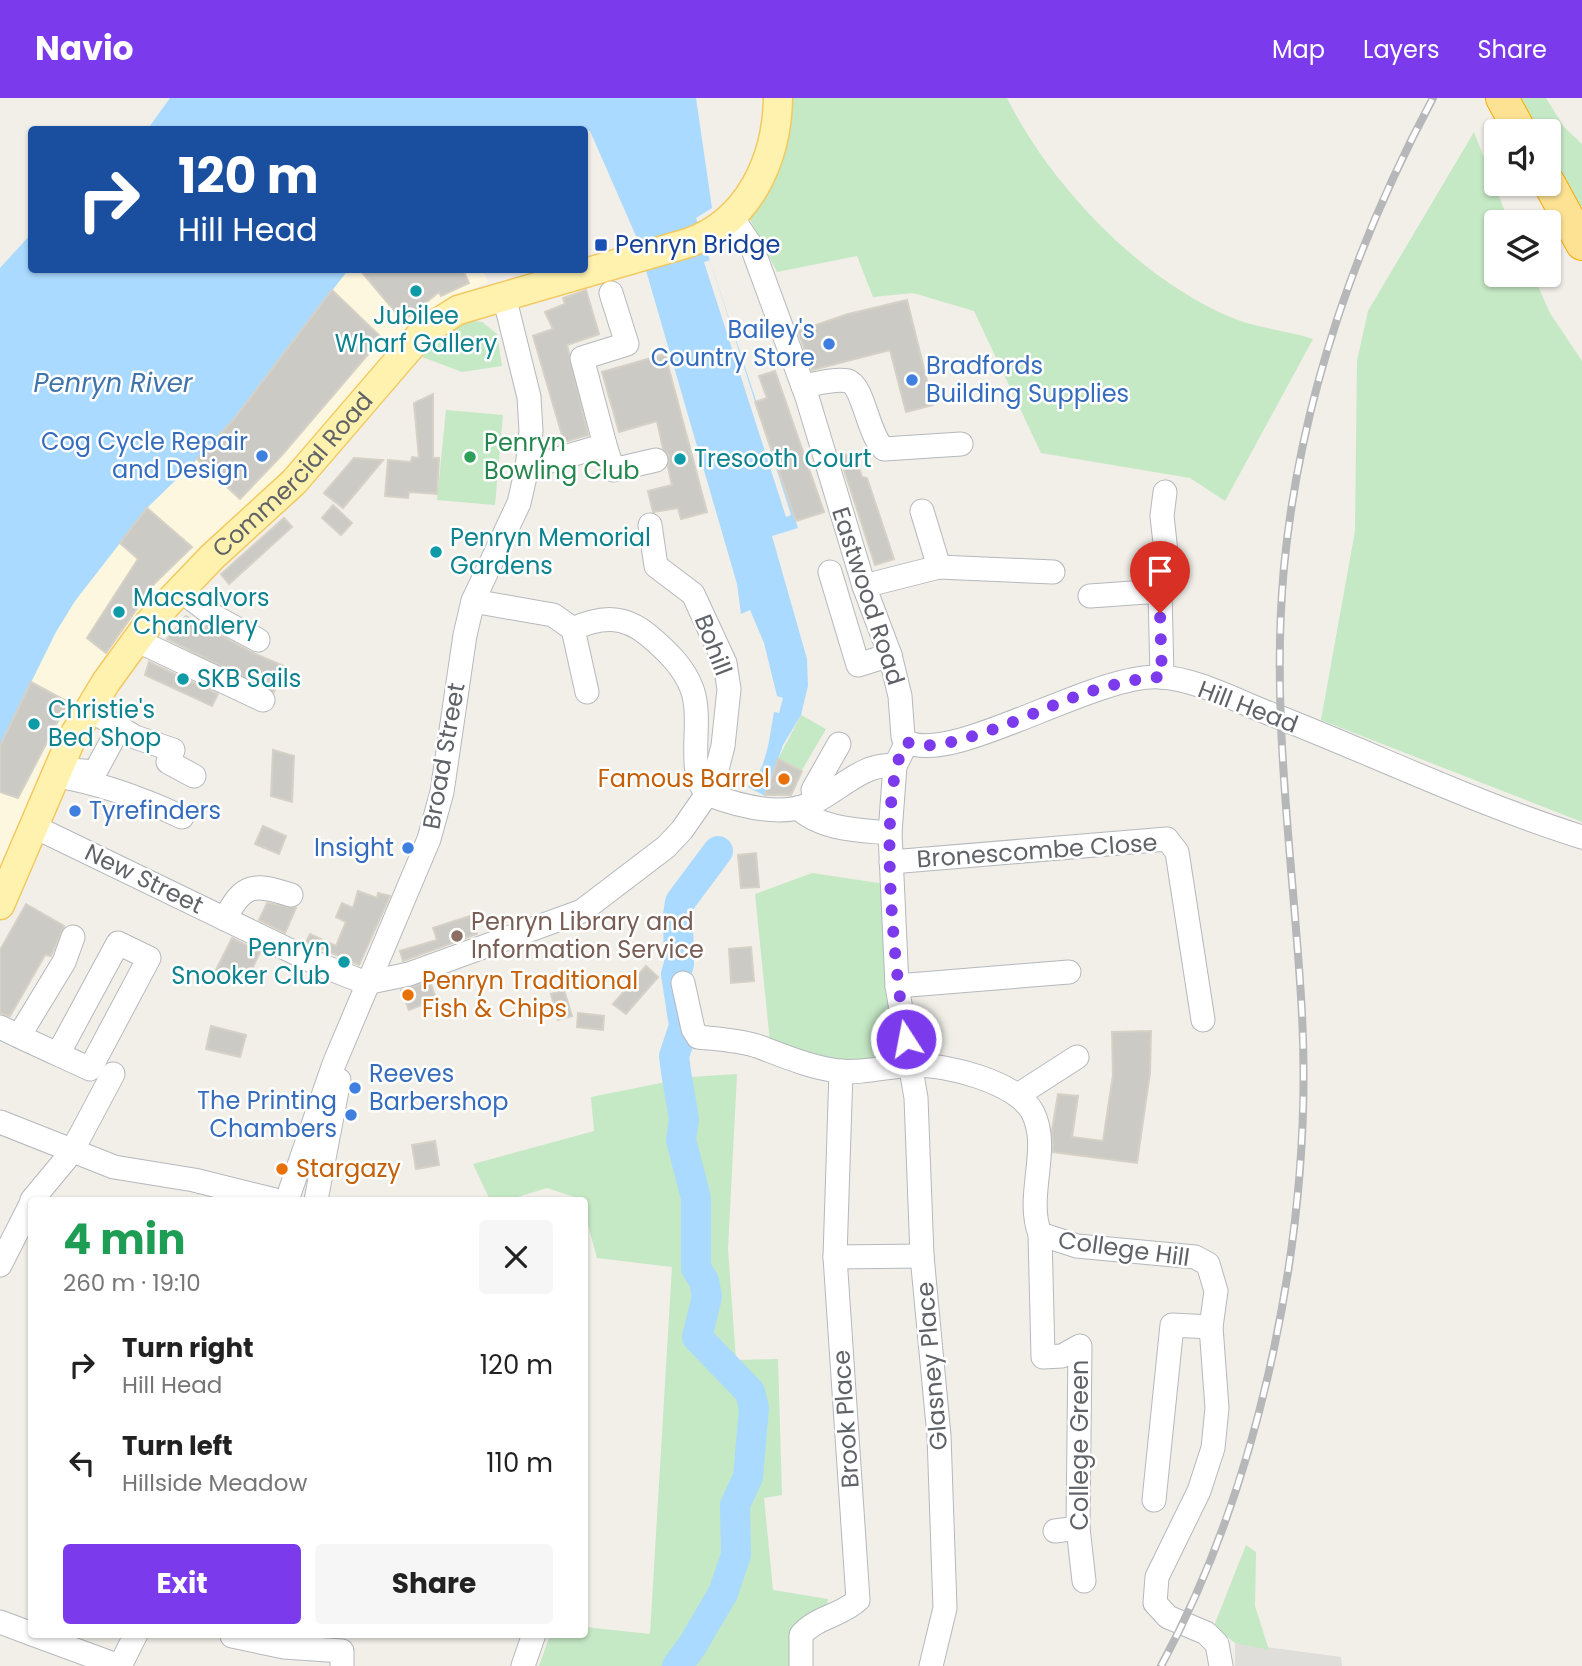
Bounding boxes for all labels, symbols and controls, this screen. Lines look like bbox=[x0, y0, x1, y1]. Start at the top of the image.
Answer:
text: Navio bbox=[35, 25, 134, 72]
text: Map bbox=[1272, 33, 1325, 66]
text: Layers bbox=[1363, 33, 1439, 66]
text: Share bbox=[1477, 33, 1547, 66]
map controls bbox=[1484, 119, 1561, 287]
button: sound bbox=[1484, 119, 1561, 196]
text: 120 m bbox=[178, 142, 319, 210]
icon: right bbox=[63, 154, 154, 245]
text: Hill Head bbox=[178, 207, 318, 252]
button: layers bbox=[1484, 210, 1561, 287]
place label: Penryn Bridge bbox=[615, 228, 780, 261]
marker: Penryn Bridge bbox=[593, 237, 609, 253]
marker: Jubilee Wharf Gallery bbox=[408, 283, 424, 299]
place label: Jubilee Wharf Gallery bbox=[335, 299, 498, 360]
place label: Bailey's Country Store bbox=[651, 313, 815, 374]
marker: Bailey's Country Store bbox=[821, 336, 837, 352]
place label: Bradfords Building Supplies bbox=[926, 349, 1129, 410]
water label: Penryn River bbox=[33, 365, 194, 401]
marker: Bradfords Building Supplies bbox=[904, 372, 920, 388]
street label: Commercial Road bbox=[205, 385, 380, 565]
place label: Cog Cycle Repair and Design bbox=[41, 425, 248, 486]
place label: Penryn Bowling Club bbox=[484, 426, 640, 487]
place label: Tresooth Court bbox=[694, 442, 872, 475]
marker: Cog Cycle Repair and Design bbox=[254, 448, 270, 464]
marker: Penryn Bowling Club bbox=[462, 449, 478, 465]
marker: Tresooth Court bbox=[672, 451, 688, 467]
street label: Eastwood Road bbox=[824, 503, 913, 689]
place label: Penryn Memorial Gardens bbox=[450, 521, 651, 582]
pin bbox=[1130, 541, 1190, 613]
marker: Penryn Memorial Gardens bbox=[428, 544, 444, 560]
icon: arrive bbox=[1141, 552, 1179, 590]
place label: Macsalvors Chandlery bbox=[133, 581, 269, 642]
marker: Macsalvors Chandlery bbox=[111, 604, 127, 620]
street label: Bohill bbox=[687, 609, 740, 680]
place label: SKB Sails bbox=[197, 662, 301, 695]
marker: SKB Sails bbox=[175, 671, 191, 687]
street label: Hill Head bbox=[1193, 672, 1303, 741]
street label: Broad Street bbox=[414, 680, 473, 832]
place label: Christie's Bed Shop bbox=[48, 693, 161, 754]
marker: Christie's Bed Shop bbox=[26, 716, 42, 732]
place label: Famous Barrel bbox=[598, 762, 770, 795]
marker: Famous Barrel bbox=[776, 771, 792, 787]
place label: Tyrefinders bbox=[89, 794, 221, 827]
marker: Tyrefinders bbox=[67, 803, 83, 819]
street label: Bronescombe Close bbox=[916, 826, 1158, 875]
place label: Insight bbox=[314, 831, 394, 864]
street label: New Street bbox=[79, 836, 209, 921]
marker: Insight bbox=[400, 840, 416, 856]
place label: Penryn Library and Information Service bbox=[471, 905, 704, 966]
marker: Penryn Library and Information Service bbox=[449, 928, 465, 944]
place label: Penryn Snooker Club bbox=[171, 931, 330, 992]
marker: Penryn Snooker Club bbox=[336, 954, 352, 970]
place label: Penryn Traditional Fish & Chips bbox=[422, 964, 638, 1025]
marker: Penryn Traditional Fish & Chips bbox=[400, 987, 416, 1003]
position arrow bbox=[869, 1002, 943, 1076]
place label: Reeves Barbershop bbox=[369, 1057, 508, 1118]
marker: Reeves Barbershop bbox=[347, 1080, 363, 1096]
place label: The Printing Chambers bbox=[197, 1084, 337, 1145]
marker: The Printing Chambers bbox=[343, 1107, 359, 1123]
place label: Stargazy bbox=[296, 1152, 401, 1185]
marker: Stargazy bbox=[274, 1161, 290, 1177]
text: 4 min bbox=[63, 1210, 186, 1269]
button: close bbox=[479, 1220, 553, 1294]
street label: College Hill bbox=[1056, 1223, 1192, 1274]
text: 260 m · 19:10 bbox=[63, 1267, 201, 1299]
street label: Glasney Place bbox=[908, 1280, 955, 1452]
text: Turn right bbox=[122, 1330, 254, 1366]
icon: right bbox=[63, 1346, 101, 1384]
text: 120 m bbox=[480, 1347, 553, 1383]
street label: Brook Place bbox=[824, 1349, 867, 1489]
street label: College Green bbox=[1063, 1360, 1096, 1530]
text: Hill Head bbox=[122, 1369, 222, 1401]
text: Turn left bbox=[122, 1428, 233, 1464]
icon: left bbox=[63, 1444, 101, 1482]
text: 110 m bbox=[486, 1445, 553, 1481]
text: Hillside Meadow bbox=[122, 1467, 307, 1499]
button: Exit bbox=[63, 1544, 301, 1624]
button: Share bbox=[315, 1544, 553, 1624]

